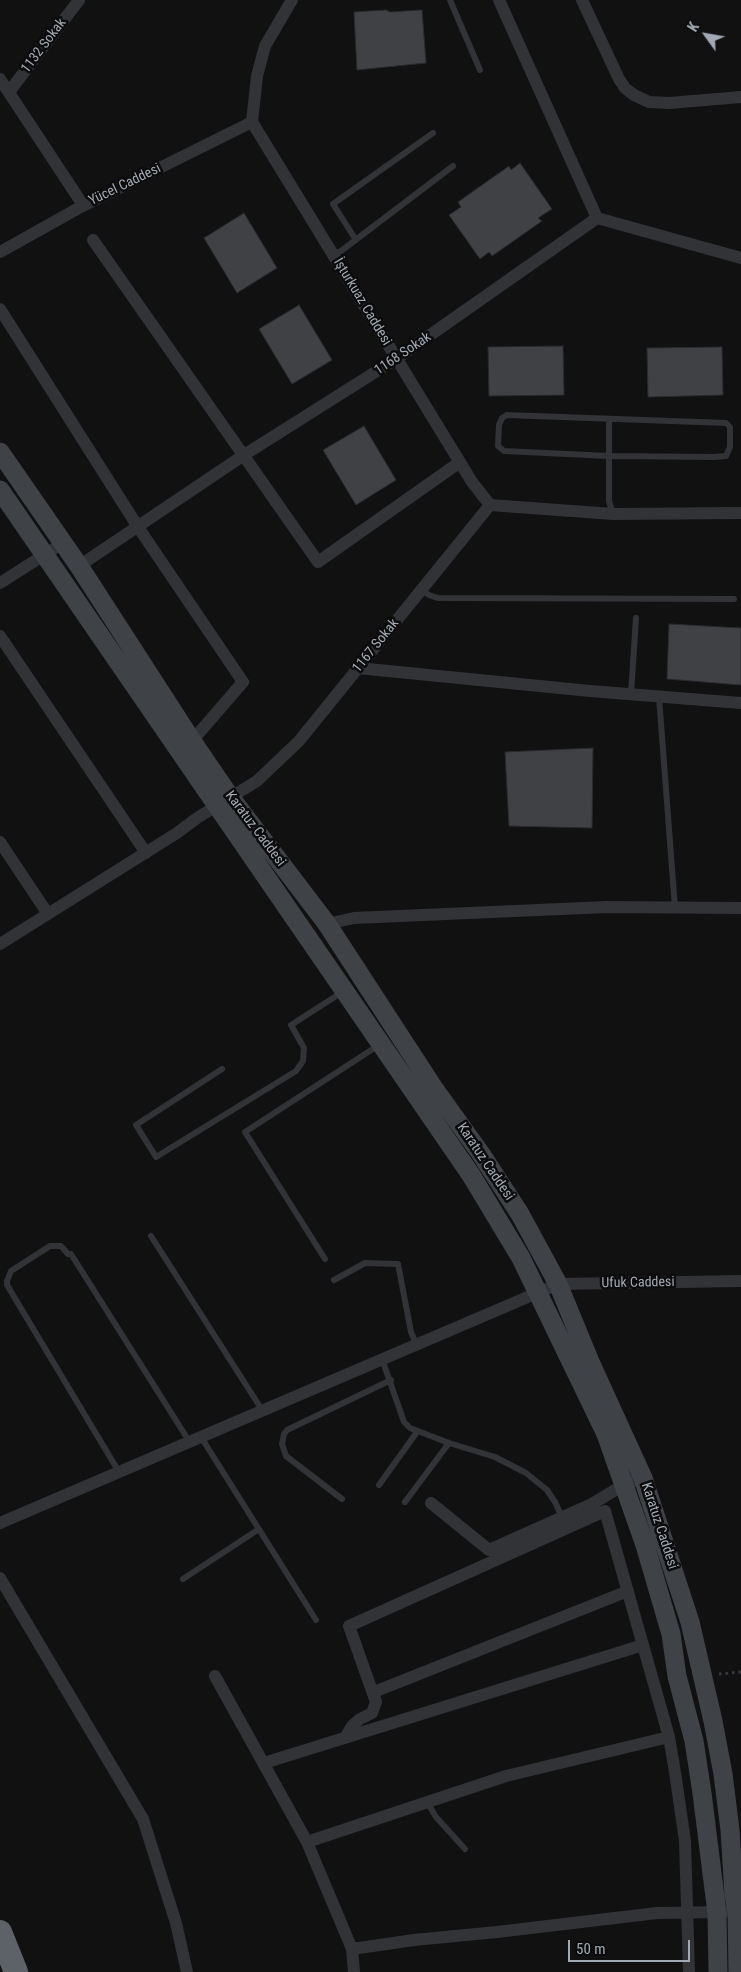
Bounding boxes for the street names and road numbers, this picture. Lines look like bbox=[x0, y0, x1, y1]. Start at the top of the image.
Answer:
street label: 1132 Sokak bbox=[18, 15, 70, 77]
street label: Yücel Caddesi bbox=[86, 160, 164, 210]
street label: İşturkuaz Caddesi bbox=[329, 255, 395, 349]
street label: 1168 Sokak bbox=[372, 329, 434, 379]
street label: 1167 Sokak bbox=[349, 616, 403, 676]
street label: Karatuz Caddesi bbox=[221, 788, 289, 870]
street label: Karatuz Caddesi bbox=[453, 1120, 517, 1204]
street label: Ufuk Caddesi bbox=[601, 1274, 675, 1292]
street label: Karatuz Caddesi bbox=[637, 1481, 681, 1571]

